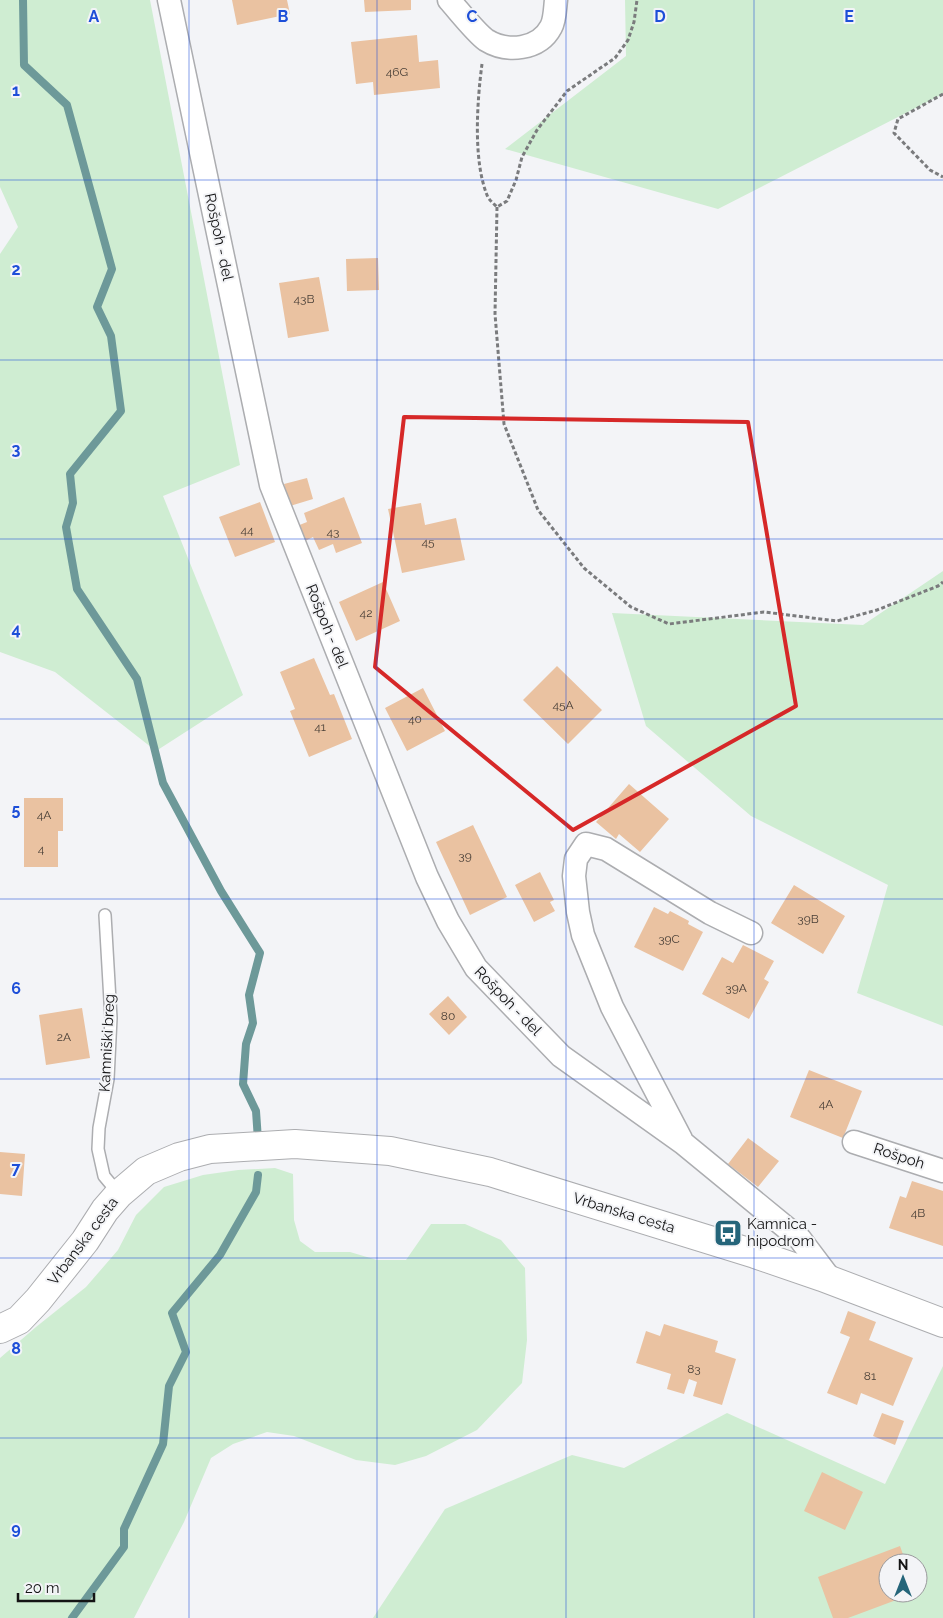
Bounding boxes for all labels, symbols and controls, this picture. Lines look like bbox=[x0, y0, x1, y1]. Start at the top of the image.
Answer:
text: A bbox=[89, 7, 100, 26]
text: B bbox=[278, 7, 289, 26]
text: C bbox=[467, 7, 478, 26]
text: D bbox=[654, 7, 666, 26]
text: E bbox=[844, 7, 854, 26]
house number: 46G bbox=[386, 65, 408, 79]
text: 1 bbox=[12, 81, 20, 100]
street label: Rošpoh - del bbox=[201, 192, 237, 283]
text: 2 bbox=[11, 260, 21, 279]
house number: 43B bbox=[294, 292, 314, 306]
text: 3 bbox=[12, 440, 21, 459]
house number: 44 bbox=[240, 523, 254, 537]
house number: 43 bbox=[327, 525, 339, 539]
house number: 45 bbox=[421, 535, 435, 549]
street label: Rošpoh - del bbox=[302, 581, 352, 671]
house number: 42 bbox=[360, 606, 372, 620]
text: 4 bbox=[11, 620, 21, 639]
house number: 45A bbox=[552, 698, 574, 712]
house number: 40 bbox=[408, 712, 422, 726]
house number: 41 bbox=[314, 720, 326, 734]
text: 5 bbox=[12, 800, 21, 819]
house number: 4A bbox=[37, 808, 51, 822]
house number: 4 bbox=[38, 842, 45, 856]
house number: 39 bbox=[458, 849, 472, 863]
house number: 39B bbox=[797, 912, 819, 926]
house number: 39C bbox=[658, 932, 680, 946]
street label: Rošpoh - del bbox=[471, 963, 546, 1040]
text: 6 bbox=[11, 979, 21, 998]
house number: 39A bbox=[725, 981, 747, 995]
street label: Kamniški breg bbox=[95, 993, 119, 1093]
house number: 80 bbox=[441, 1009, 455, 1023]
house number: 2A bbox=[57, 1030, 71, 1044]
house number: 4A bbox=[819, 1097, 833, 1111]
street label: Rošpoh bbox=[871, 1139, 927, 1173]
text: 7 bbox=[12, 1159, 21, 1178]
street label: Vrbanska cesta bbox=[571, 1189, 677, 1237]
street label: Vrbanska cesta bbox=[44, 1193, 122, 1289]
house number: 4B bbox=[911, 1206, 925, 1220]
place label: Kamnica - hipodrom bbox=[747, 1215, 817, 1250]
bus stop icon: Kamnica - hipodrom bbox=[713, 1218, 743, 1248]
text: 8 bbox=[11, 1339, 21, 1358]
house number: 83 bbox=[687, 1362, 701, 1376]
house number: 81 bbox=[864, 1369, 876, 1383]
text: 9 bbox=[11, 1519, 21, 1538]
north arrow bbox=[878, 1553, 928, 1603]
text: N bbox=[898, 1557, 908, 1573]
scale bar bbox=[18, 1570, 94, 1602]
text: 20 m bbox=[25, 1579, 60, 1597]

